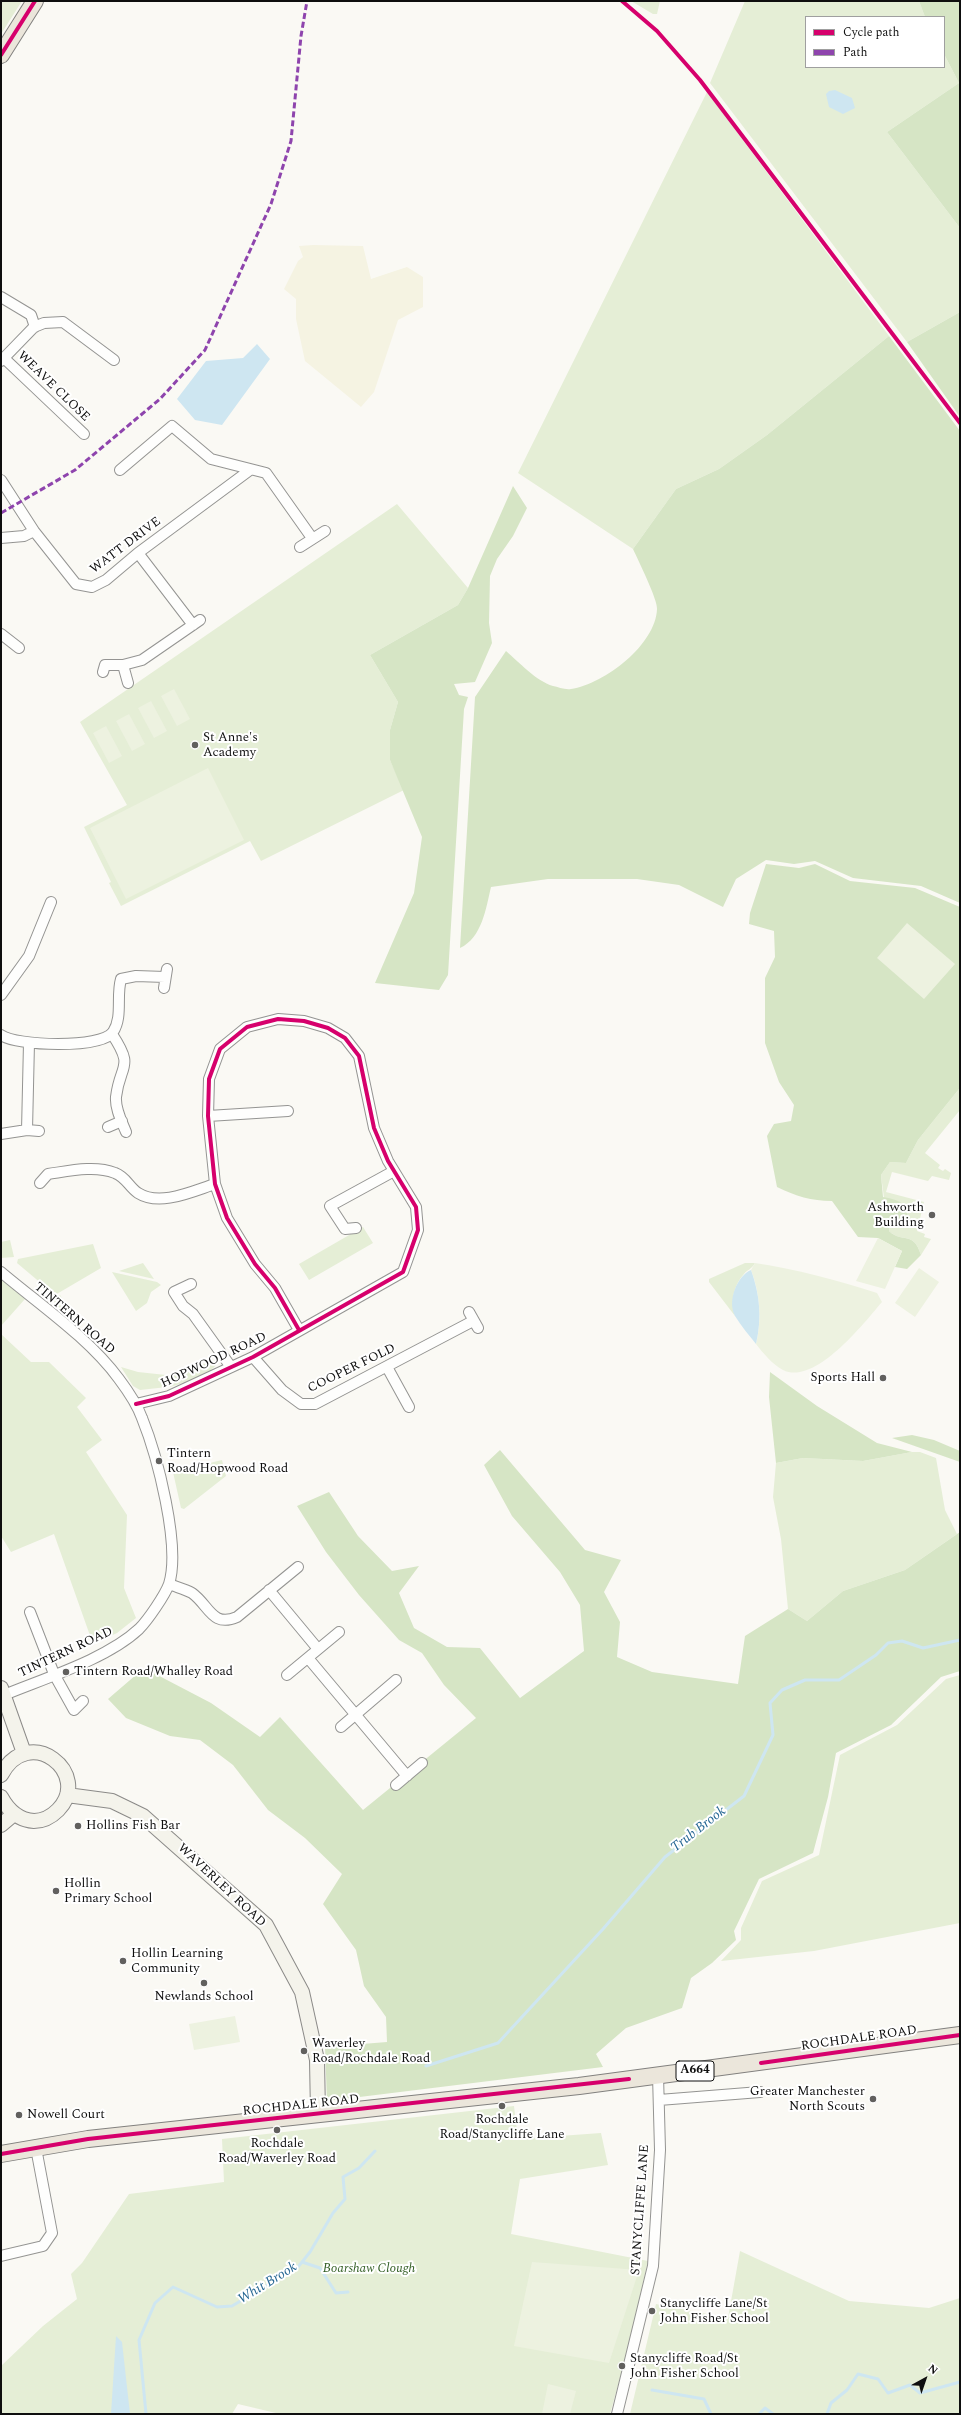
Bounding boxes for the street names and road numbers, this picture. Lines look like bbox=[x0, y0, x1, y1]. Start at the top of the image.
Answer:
street label: WEAVE CLOSE bbox=[13, 348, 93, 426]
street label: WATT DRIVE bbox=[88, 514, 164, 578]
street label: TINTERN ROAD bbox=[30, 1280, 118, 1358]
street label: HOPWOOD ROAD bbox=[159, 1330, 269, 1392]
street label: COOPER FOLD bbox=[306, 1341, 398, 1397]
street label: TINTERN ROAD bbox=[16, 1624, 116, 1682]
street label: WAVERLEY ROAD bbox=[174, 1841, 268, 1931]
street label: ROCHDALE ROAD bbox=[800, 2023, 918, 2055]
road number: A664 bbox=[676, 2061, 714, 2081]
street label: ROCHDALE ROAD bbox=[242, 2092, 360, 2120]
street label: STANYCLIFFE LANE bbox=[629, 2144, 653, 2276]

